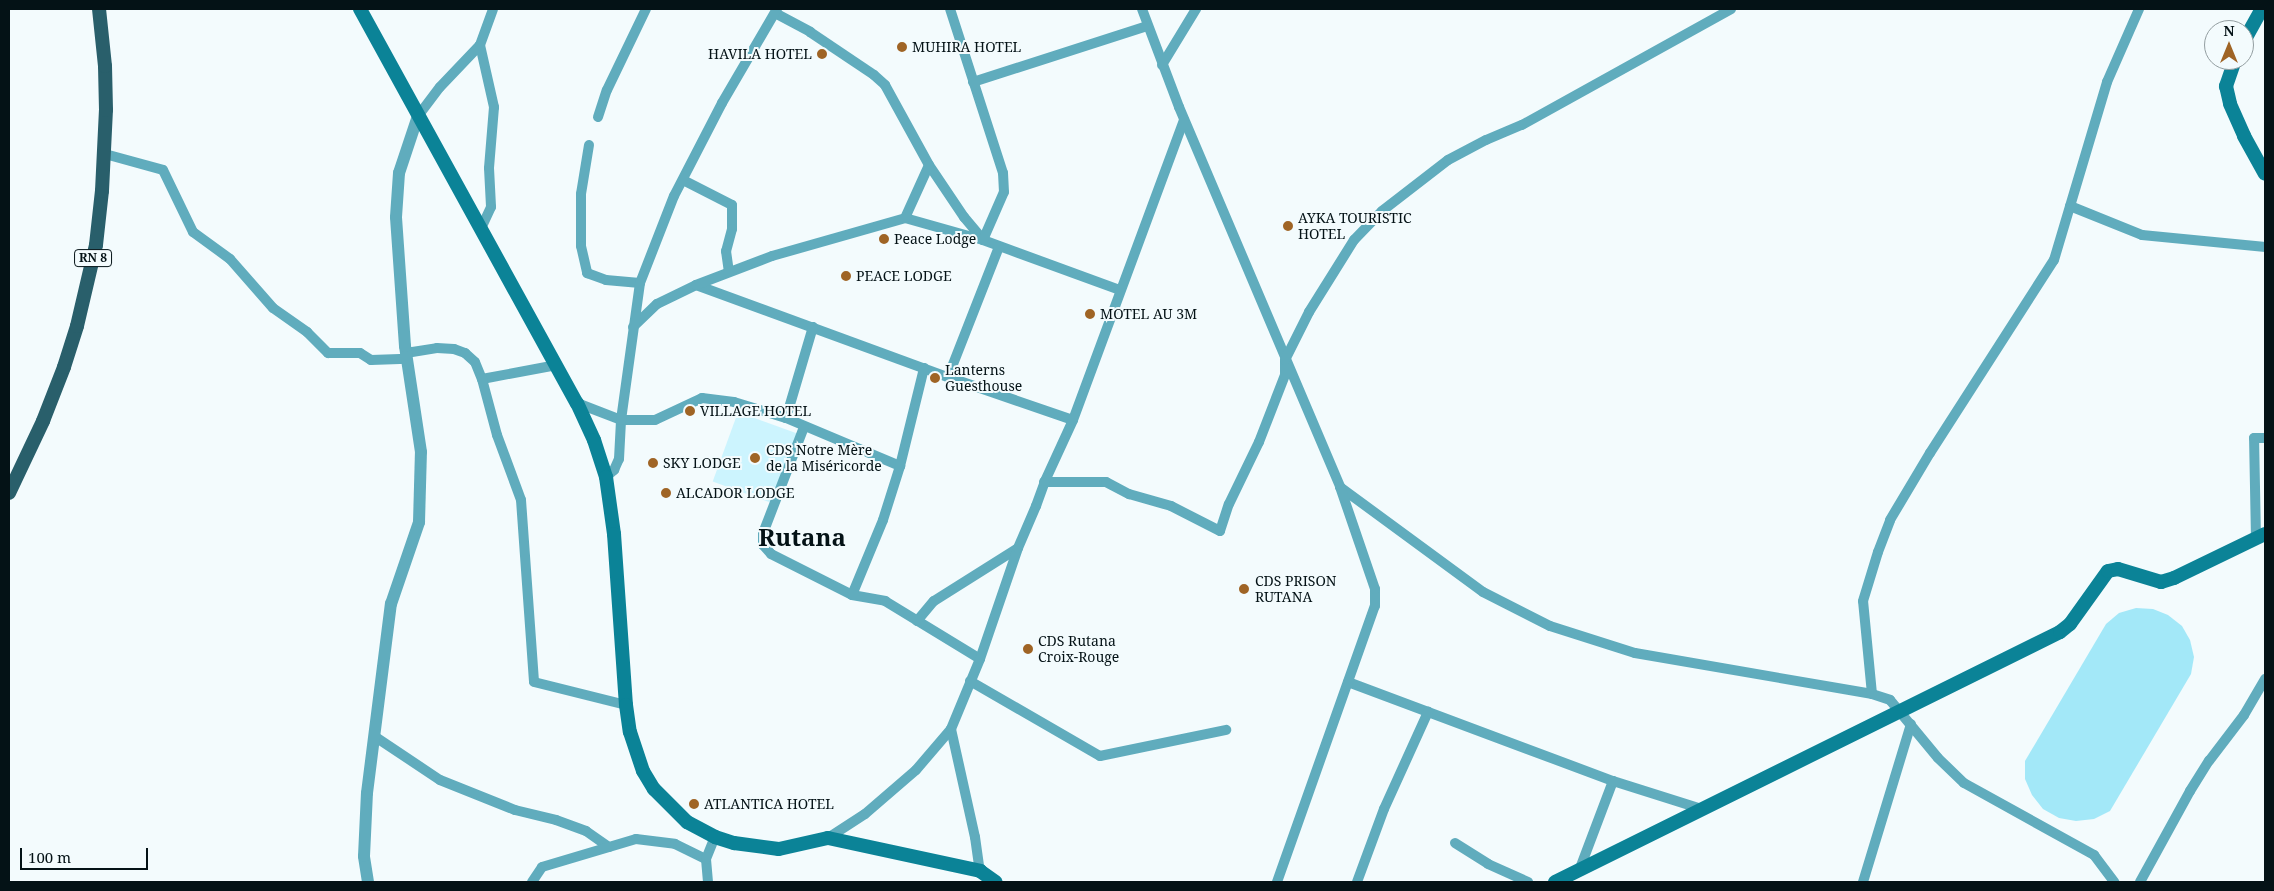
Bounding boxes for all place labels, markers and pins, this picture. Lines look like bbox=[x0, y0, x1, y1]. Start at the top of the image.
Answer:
place label: MUHIRA HOTEL bbox=[912, 39, 1021, 55]
marker: MUHIRA HOTEL bbox=[896, 41, 908, 53]
place label: HAVILA HOTEL bbox=[708, 46, 812, 62]
marker: HAVILA HOTEL bbox=[816, 48, 828, 60]
place label: AYKA TOURISTIC HOTEL bbox=[1298, 210, 1412, 242]
marker: AYKA TOURISTIC HOTEL bbox=[1282, 220, 1294, 232]
place label: Peace Lodge bbox=[894, 231, 976, 247]
marker: Peace Lodge bbox=[878, 233, 890, 245]
place label: PEACE LODGE bbox=[856, 268, 952, 284]
marker: PEACE LODGE bbox=[840, 270, 852, 282]
place label: MOTEL AU 3M bbox=[1100, 306, 1197, 322]
marker: MOTEL AU 3M bbox=[1084, 308, 1096, 320]
place label: Lanterns Guesthouse bbox=[945, 362, 1022, 394]
marker: Lanterns Guesthouse bbox=[929, 372, 941, 384]
place label: VILLAGE HOTEL bbox=[700, 403, 811, 419]
marker: VILLAGE HOTEL bbox=[684, 405, 696, 417]
place label: CDS Notre Mère de la Miséricorde bbox=[766, 442, 882, 474]
marker: CDS Notre Mère de la Miséricorde bbox=[748, 451, 762, 465]
place label: SKY LODGE bbox=[663, 455, 741, 471]
marker: SKY LODGE bbox=[647, 457, 659, 469]
place label: ALCADOR LODGE bbox=[676, 485, 794, 501]
marker: ALCADOR LODGE bbox=[660, 487, 672, 499]
place label: CDS PRISON RUTANA bbox=[1255, 573, 1336, 606]
marker: CDS PRISON RUTANA bbox=[1237, 582, 1251, 596]
place label: CDS Rutana Croix-Rouge bbox=[1038, 633, 1119, 666]
marker: CDS Rutana Croix-Rouge bbox=[1022, 643, 1034, 655]
place label: ATLANTICA HOTEL bbox=[704, 796, 834, 812]
marker: ATLANTICA HOTEL bbox=[688, 798, 700, 810]

